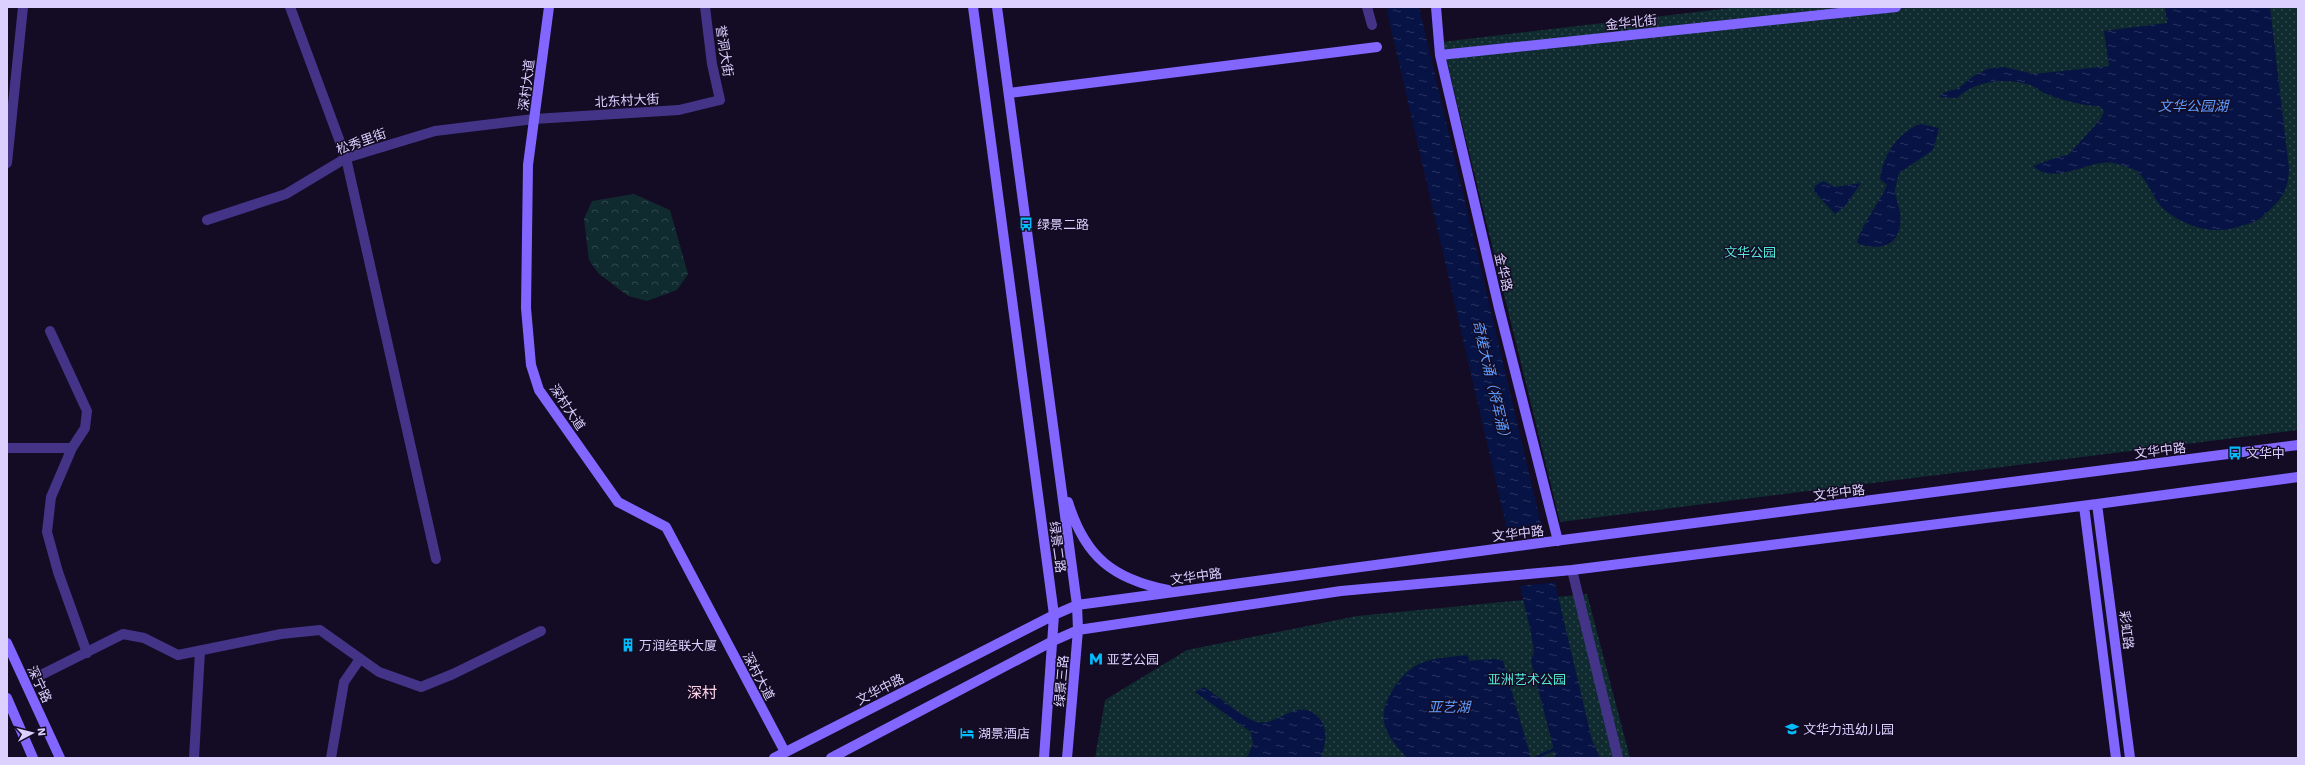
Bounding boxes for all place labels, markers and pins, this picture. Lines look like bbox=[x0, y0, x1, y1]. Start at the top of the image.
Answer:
bus stop icon: 绿景二路 bbox=[1018, 216, 1034, 232]
place label: 绿景二路 bbox=[1037, 217, 1089, 232]
bus stop icon: 文华中 bbox=[2227, 445, 2243, 461]
place label: 文华中 bbox=[2246, 446, 2285, 461]
building icon: 万润经联大厦 bbox=[620, 637, 636, 653]
place label: 万润经联大厦 bbox=[639, 638, 717, 653]
metro station icon: 亚艺公园 bbox=[1088, 651, 1104, 667]
place label: 亚艺公园 bbox=[1107, 652, 1159, 667]
school or university icon: 文华力迅幼儿园 bbox=[1784, 721, 1800, 737]
place label: 文华力迅幼儿园 bbox=[1803, 722, 1894, 737]
hotel icon: 湖景酒店 bbox=[959, 725, 975, 741]
place label: 湖景酒店 bbox=[978, 726, 1030, 741]

